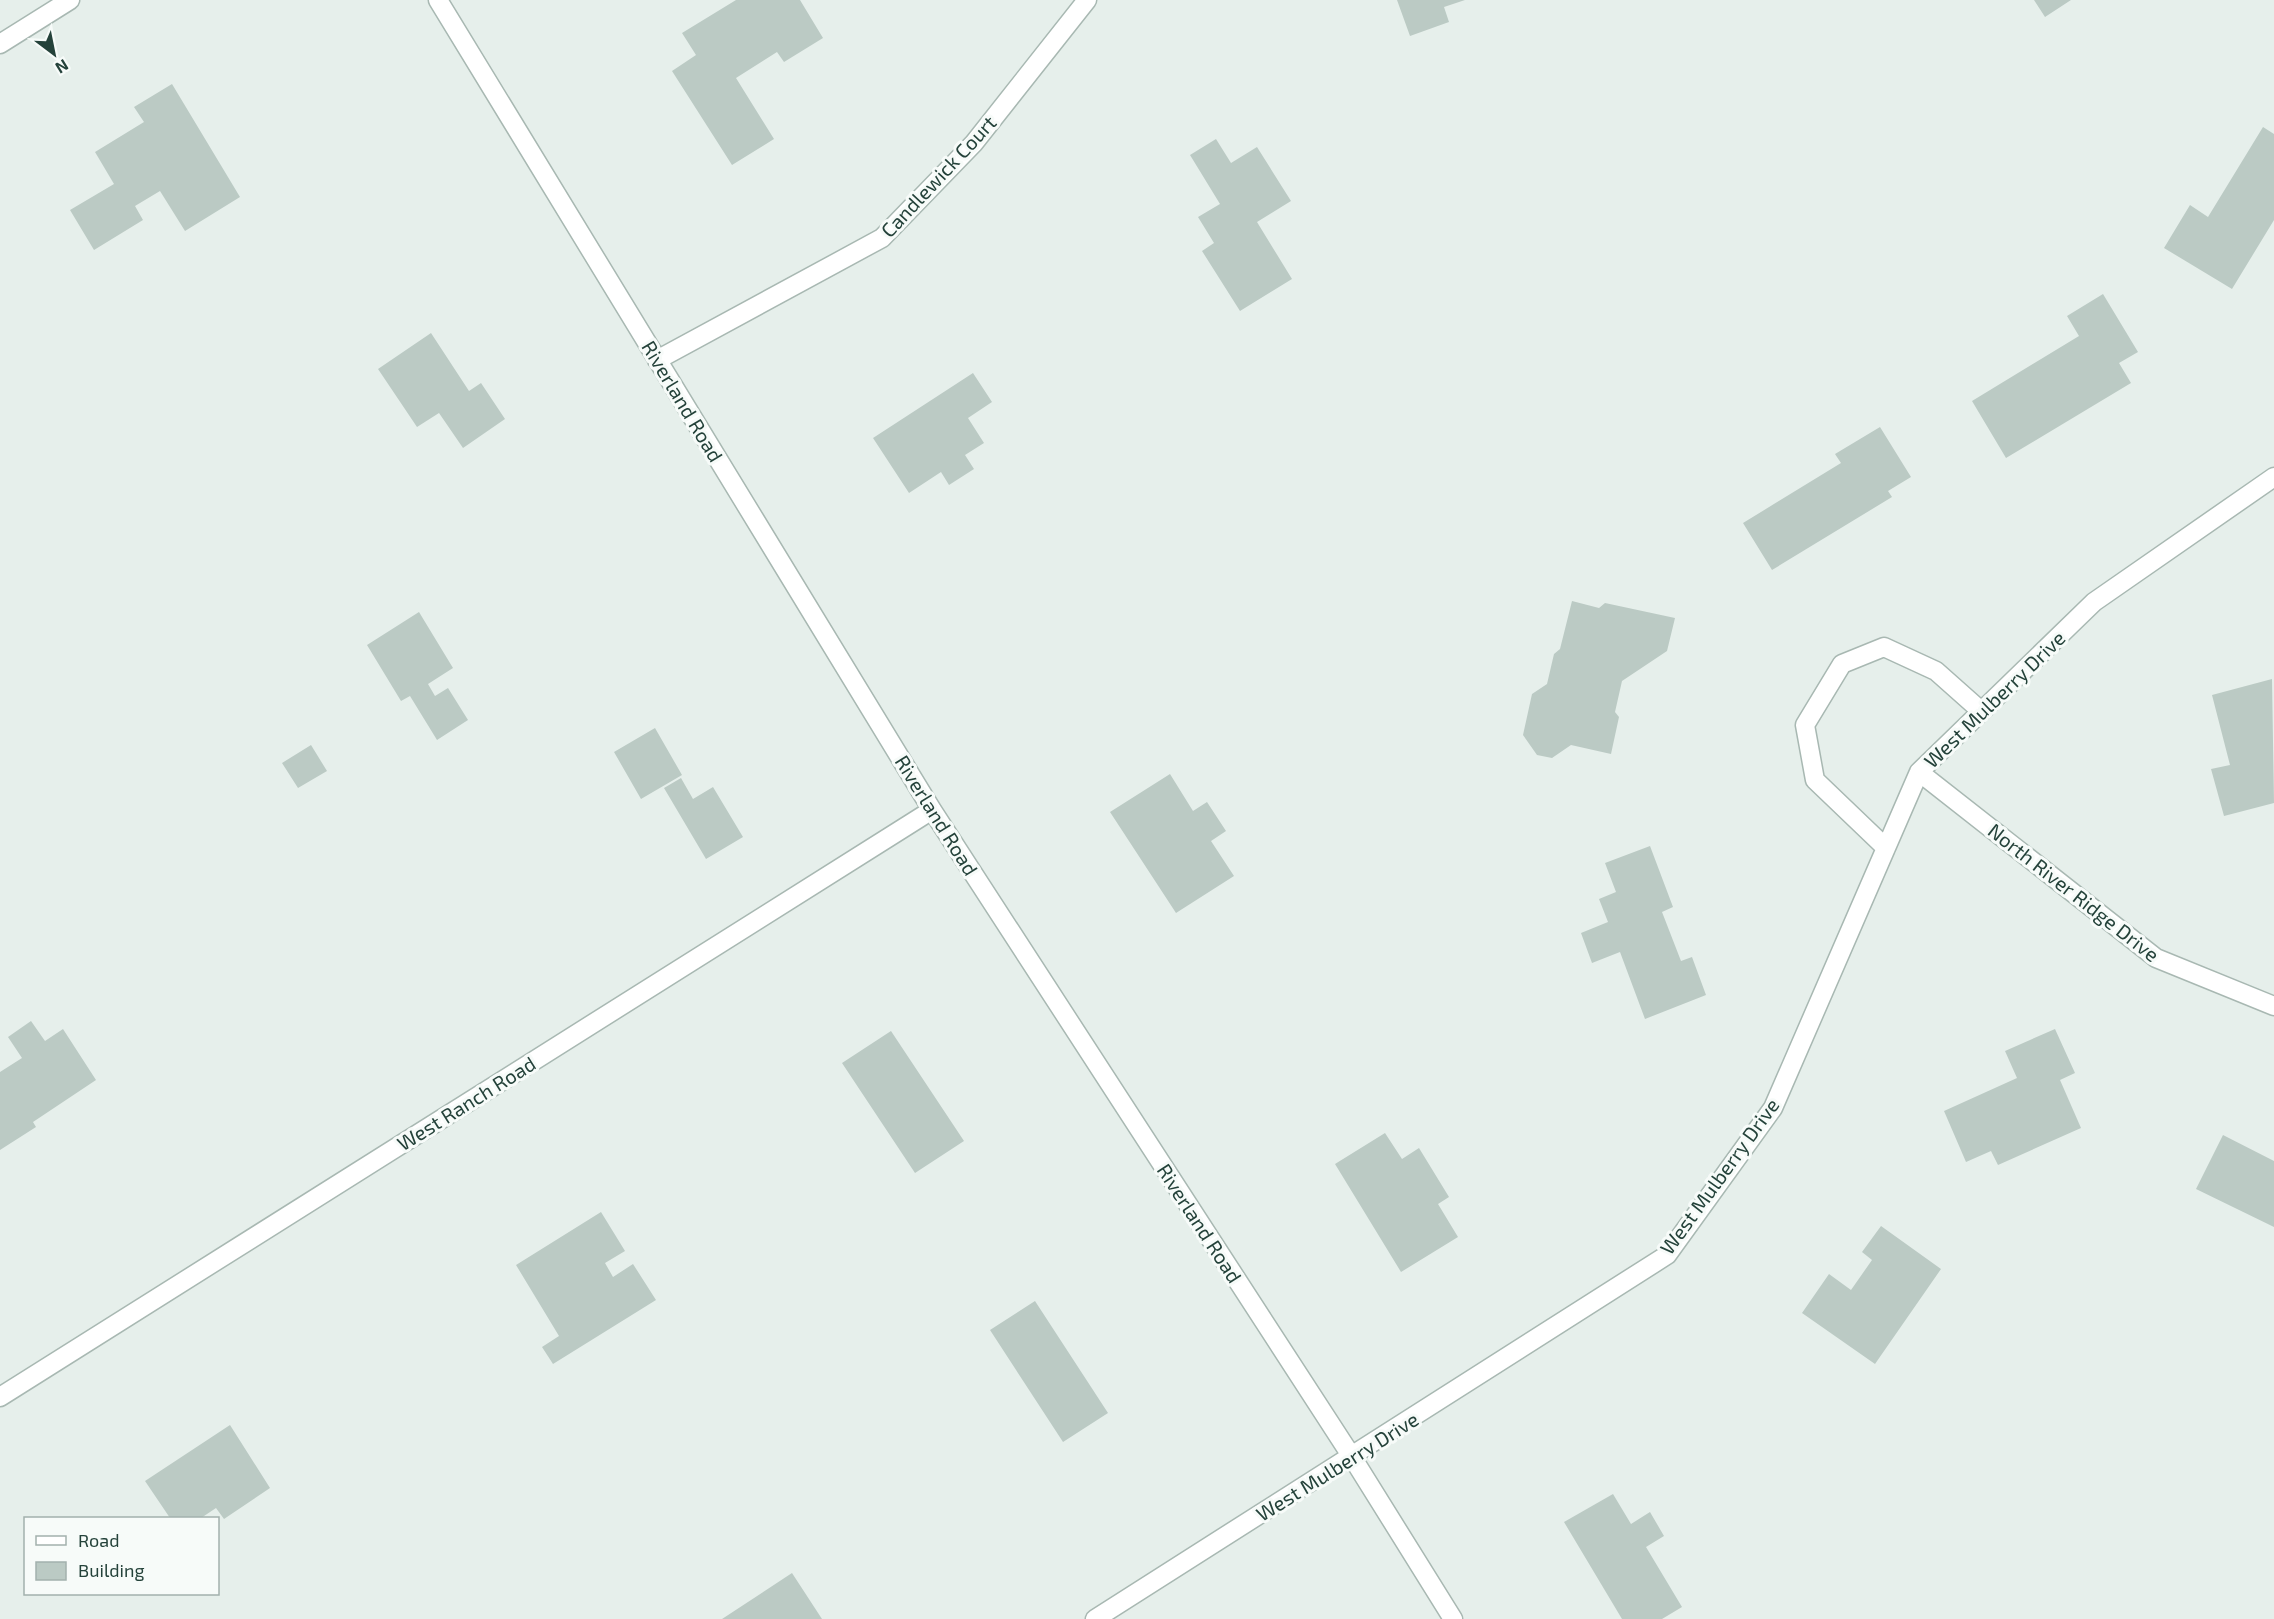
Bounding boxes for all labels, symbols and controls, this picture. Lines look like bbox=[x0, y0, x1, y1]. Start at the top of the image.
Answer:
north arrow bbox=[24, 24, 84, 84]
text: N bbox=[52, 56, 72, 78]
street label: Candlewick Court bbox=[875, 110, 1001, 242]
street label: Riverland Road bbox=[637, 336, 729, 466]
street label: West Mulberry Drive bbox=[1919, 626, 2069, 772]
street label: Riverland Road bbox=[890, 751, 984, 879]
street label: North River Ridge Drive bbox=[1984, 818, 2164, 966]
street label: West Ranch Road bbox=[392, 1051, 540, 1155]
street label: West Mulberry Drive bbox=[1654, 1093, 1784, 1259]
street label: Riverland Road bbox=[1153, 1159, 1247, 1287]
street label: West Mulberry Drive bbox=[1251, 1406, 1423, 1526]
legend bbox=[24, 1517, 219, 1595]
text: Road bbox=[78, 1529, 119, 1551]
text: Building bbox=[78, 1559, 145, 1581]

